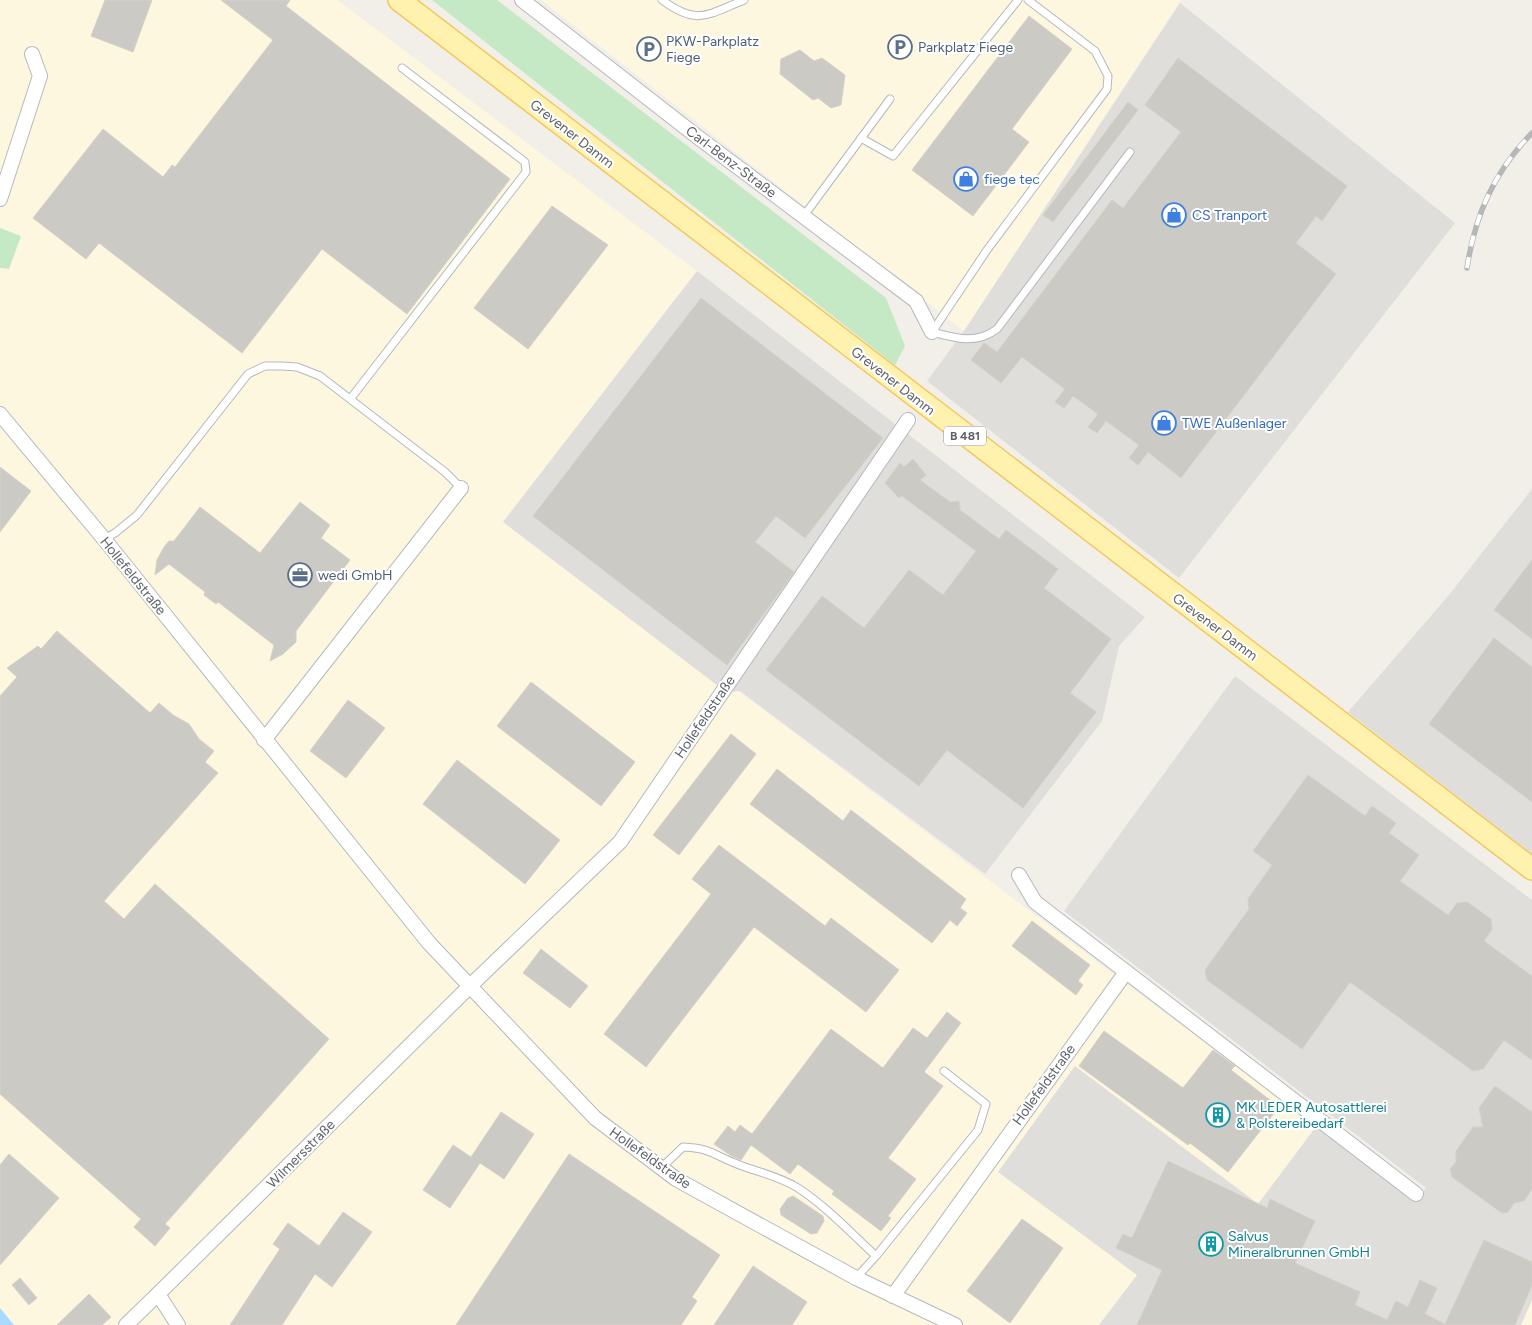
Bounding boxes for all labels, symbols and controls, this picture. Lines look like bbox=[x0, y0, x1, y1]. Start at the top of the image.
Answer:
place label: PKW-Parkplatz Fiege bbox=[666, 33, 759, 66]
parking icon: Parkplatz Fiege bbox=[887, 34, 913, 60]
parking icon: PKW-Parkplatz Fiege bbox=[636, 36, 662, 62]
place label: Parkplatz Fiege bbox=[918, 39, 1013, 56]
street label: Grevener Damm bbox=[527, 96, 617, 172]
street label: Carl-Benz-Straße bbox=[682, 122, 780, 202]
shop icon: fiege tec bbox=[953, 166, 979, 192]
place label: fiege tec bbox=[984, 171, 1040, 188]
shop icon: CS Tranport bbox=[1161, 202, 1187, 228]
place label: CS Tranport bbox=[1192, 207, 1267, 224]
street label: Grevener Damm bbox=[848, 343, 938, 419]
shop icon: TWE Außenlager bbox=[1151, 410, 1177, 436]
place label: TWE Außenlager bbox=[1182, 415, 1287, 432]
road number: B 481 bbox=[944, 426, 986, 446]
street label: Hollefeldstraße bbox=[96, 533, 170, 619]
office icon: wedi GmbH bbox=[287, 562, 313, 588]
place label: wedi GmbH bbox=[318, 567, 393, 584]
street label: Grevener Damm bbox=[1169, 590, 1261, 664]
street label: Hollefeldstraße bbox=[671, 672, 739, 761]
street label: Hollefeldstraße bbox=[1009, 1041, 1079, 1129]
place label: MK LEDER Autosattlerei & Polstereibedarf bbox=[1236, 1099, 1387, 1132]
building icon: MK LEDER Autosattlerei & Polstereibedarf bbox=[1205, 1102, 1231, 1128]
street label: Wilmersstraße bbox=[263, 1116, 339, 1192]
street label: Hollefeldstraße bbox=[606, 1124, 694, 1193]
place label: Salvus Mineralbrunnen GmbH bbox=[1228, 1228, 1370, 1261]
building icon: Salvus Mineralbrunnen GmbH bbox=[1198, 1231, 1224, 1257]

